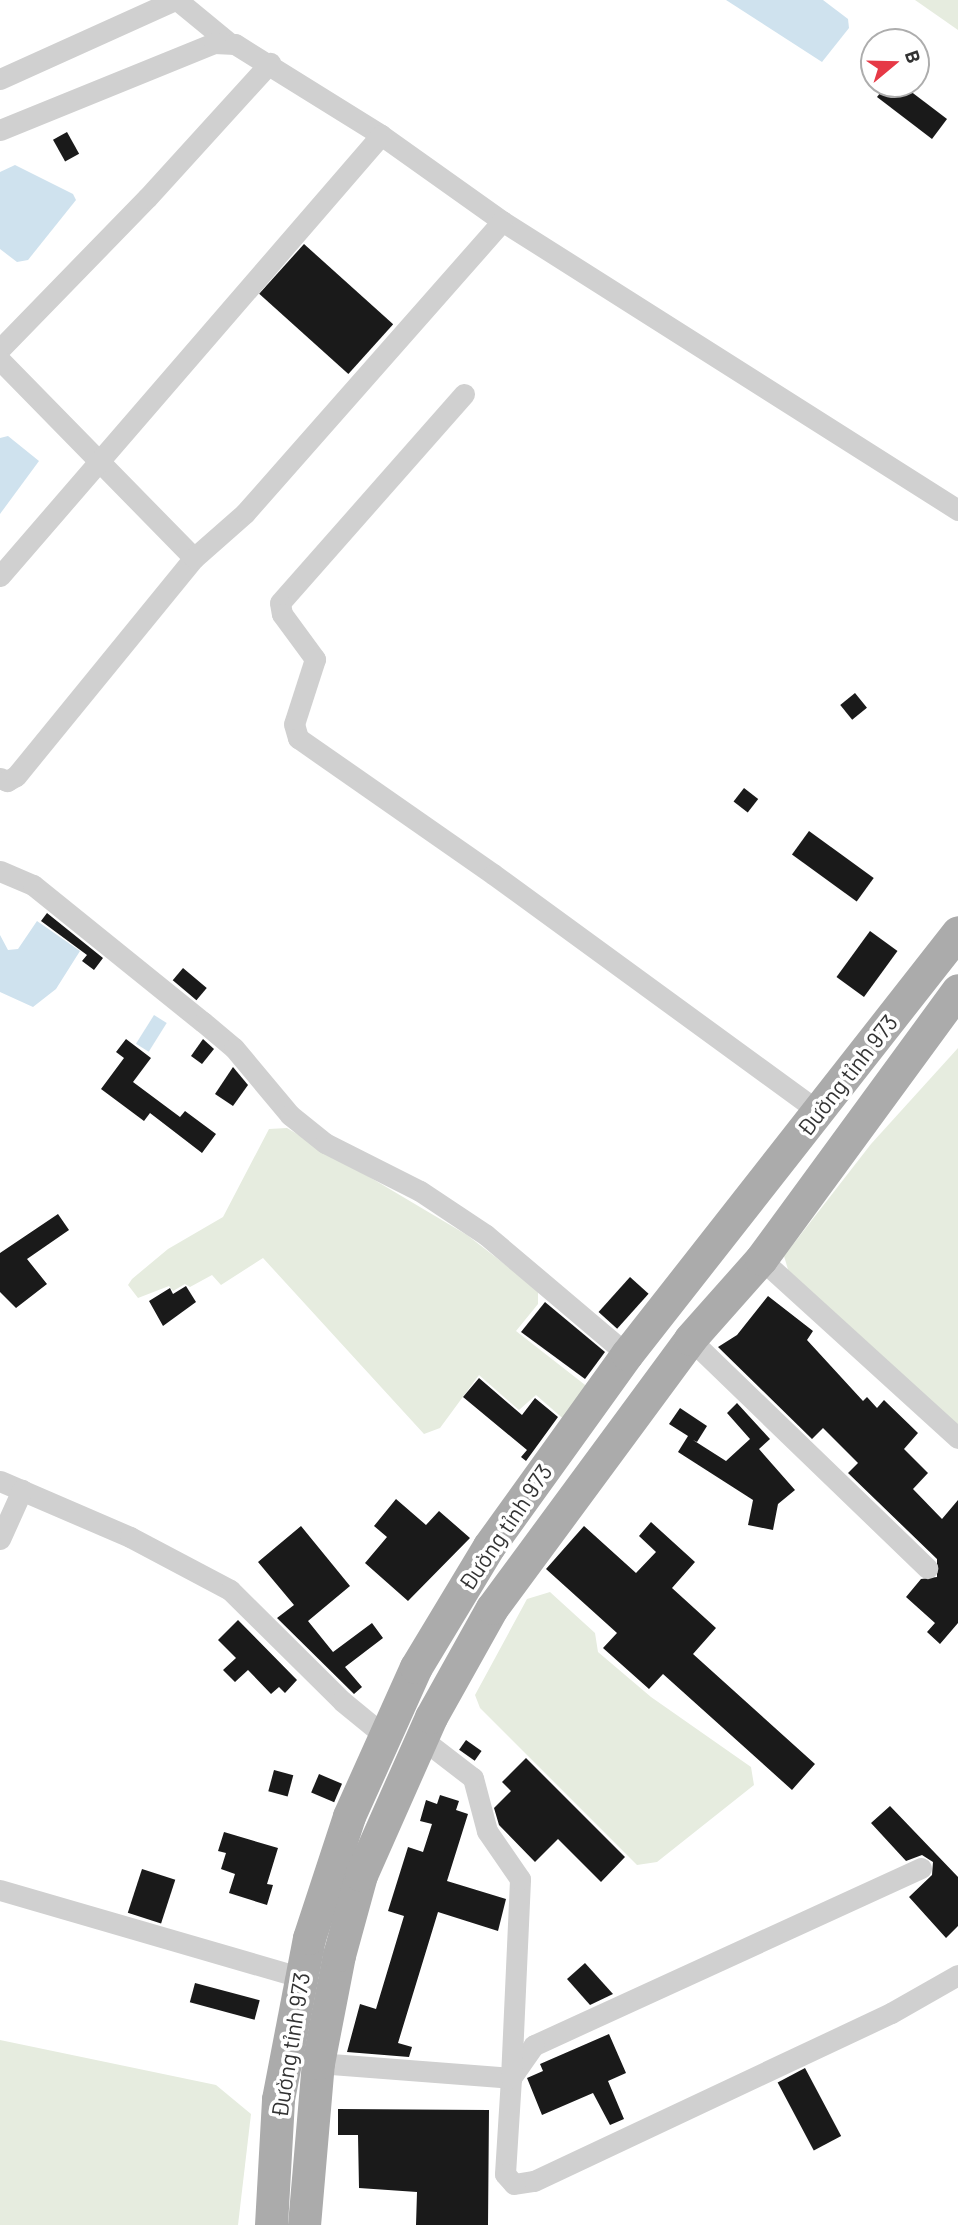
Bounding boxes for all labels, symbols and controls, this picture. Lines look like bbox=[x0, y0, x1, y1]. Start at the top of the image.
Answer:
north arrow bbox=[860, 28, 930, 98]
text: B bbox=[901, 47, 926, 66]
street label: Đường tỉnh 973 bbox=[791, 1009, 903, 1141]
street label: Đường tỉnh 973 bbox=[453, 1458, 557, 1596]
street label: Đường tỉnh 973 bbox=[265, 1970, 315, 2120]

